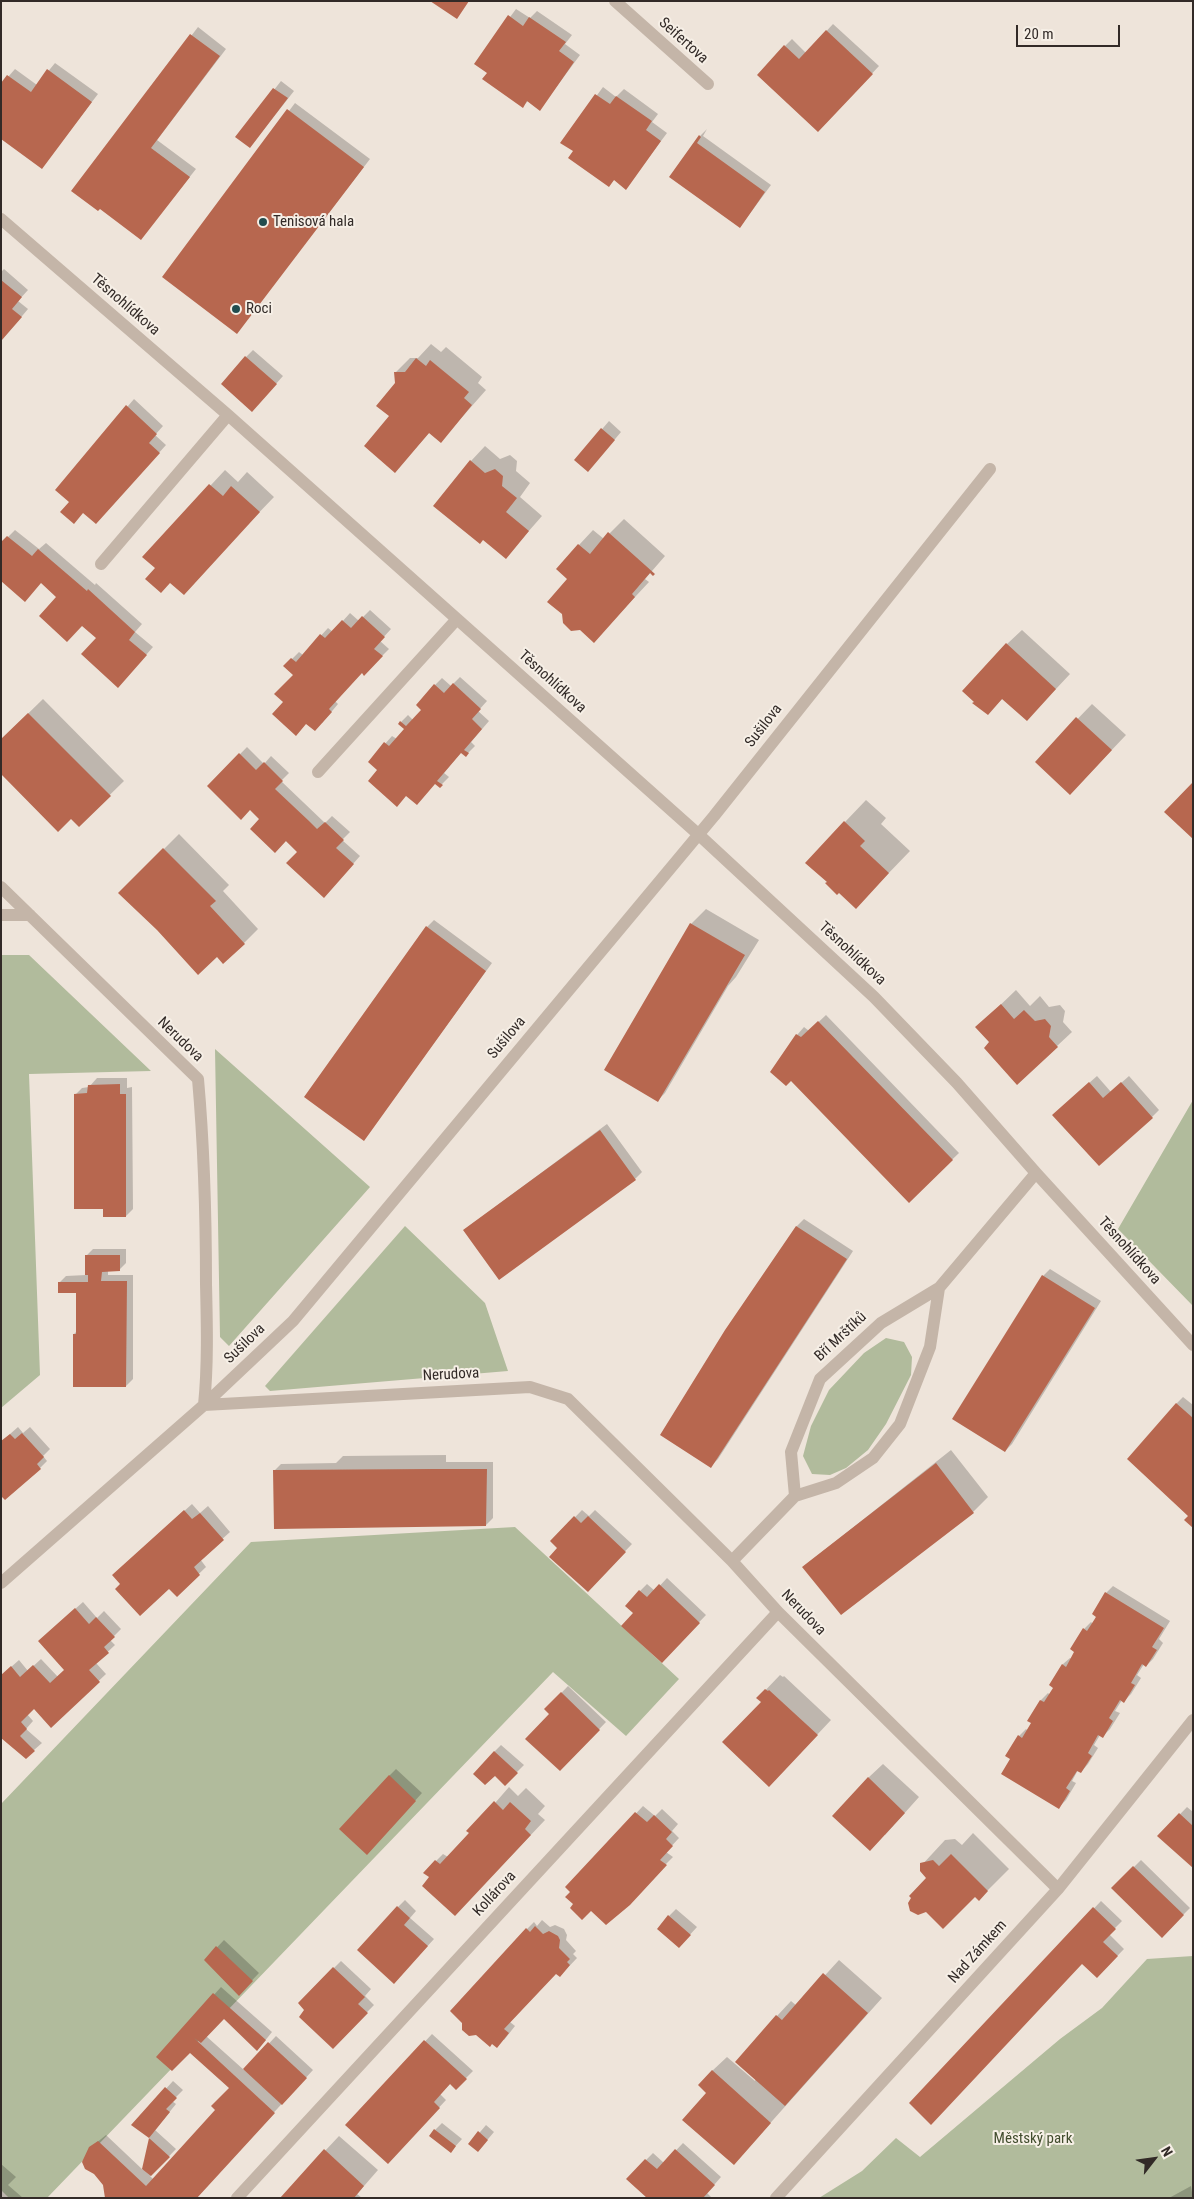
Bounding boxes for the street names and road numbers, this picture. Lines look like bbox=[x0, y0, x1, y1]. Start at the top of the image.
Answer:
street label: Seifertova bbox=[655, 14, 711, 68]
street label: Těsnohlídkova bbox=[87, 270, 163, 340]
street label: Těsnohlídkova bbox=[514, 647, 590, 717]
street label: Sušilova bbox=[742, 701, 786, 751]
street label: Těsnohlídkova bbox=[815, 918, 889, 990]
street label: Sušilova bbox=[484, 1013, 530, 1063]
street label: Nerudova bbox=[153, 1014, 207, 1066]
street label: Těsnohlídkova bbox=[1094, 1213, 1164, 1289]
street label: Bří Mrštíků bbox=[811, 1308, 871, 1366]
street label: Sušilova bbox=[221, 1320, 269, 1368]
street label: Nerudova bbox=[422, 1365, 480, 1385]
street label: Nerudova bbox=[777, 1586, 829, 1640]
street label: Kollárova bbox=[470, 1868, 520, 1920]
street label: Nad Zámkem bbox=[945, 1917, 1011, 1987]

